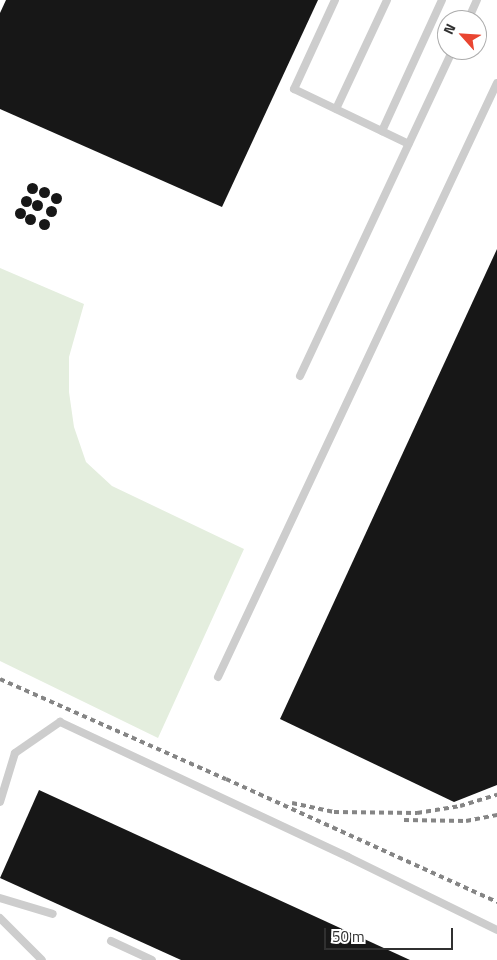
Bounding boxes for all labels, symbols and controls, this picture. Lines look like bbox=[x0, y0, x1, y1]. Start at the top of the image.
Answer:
north arrow bbox=[437, 10, 487, 60]
text: N bbox=[437, 20, 461, 38]
scale bar bbox=[327, 918, 456, 950]
text: 50 m bbox=[332, 925, 365, 948]

